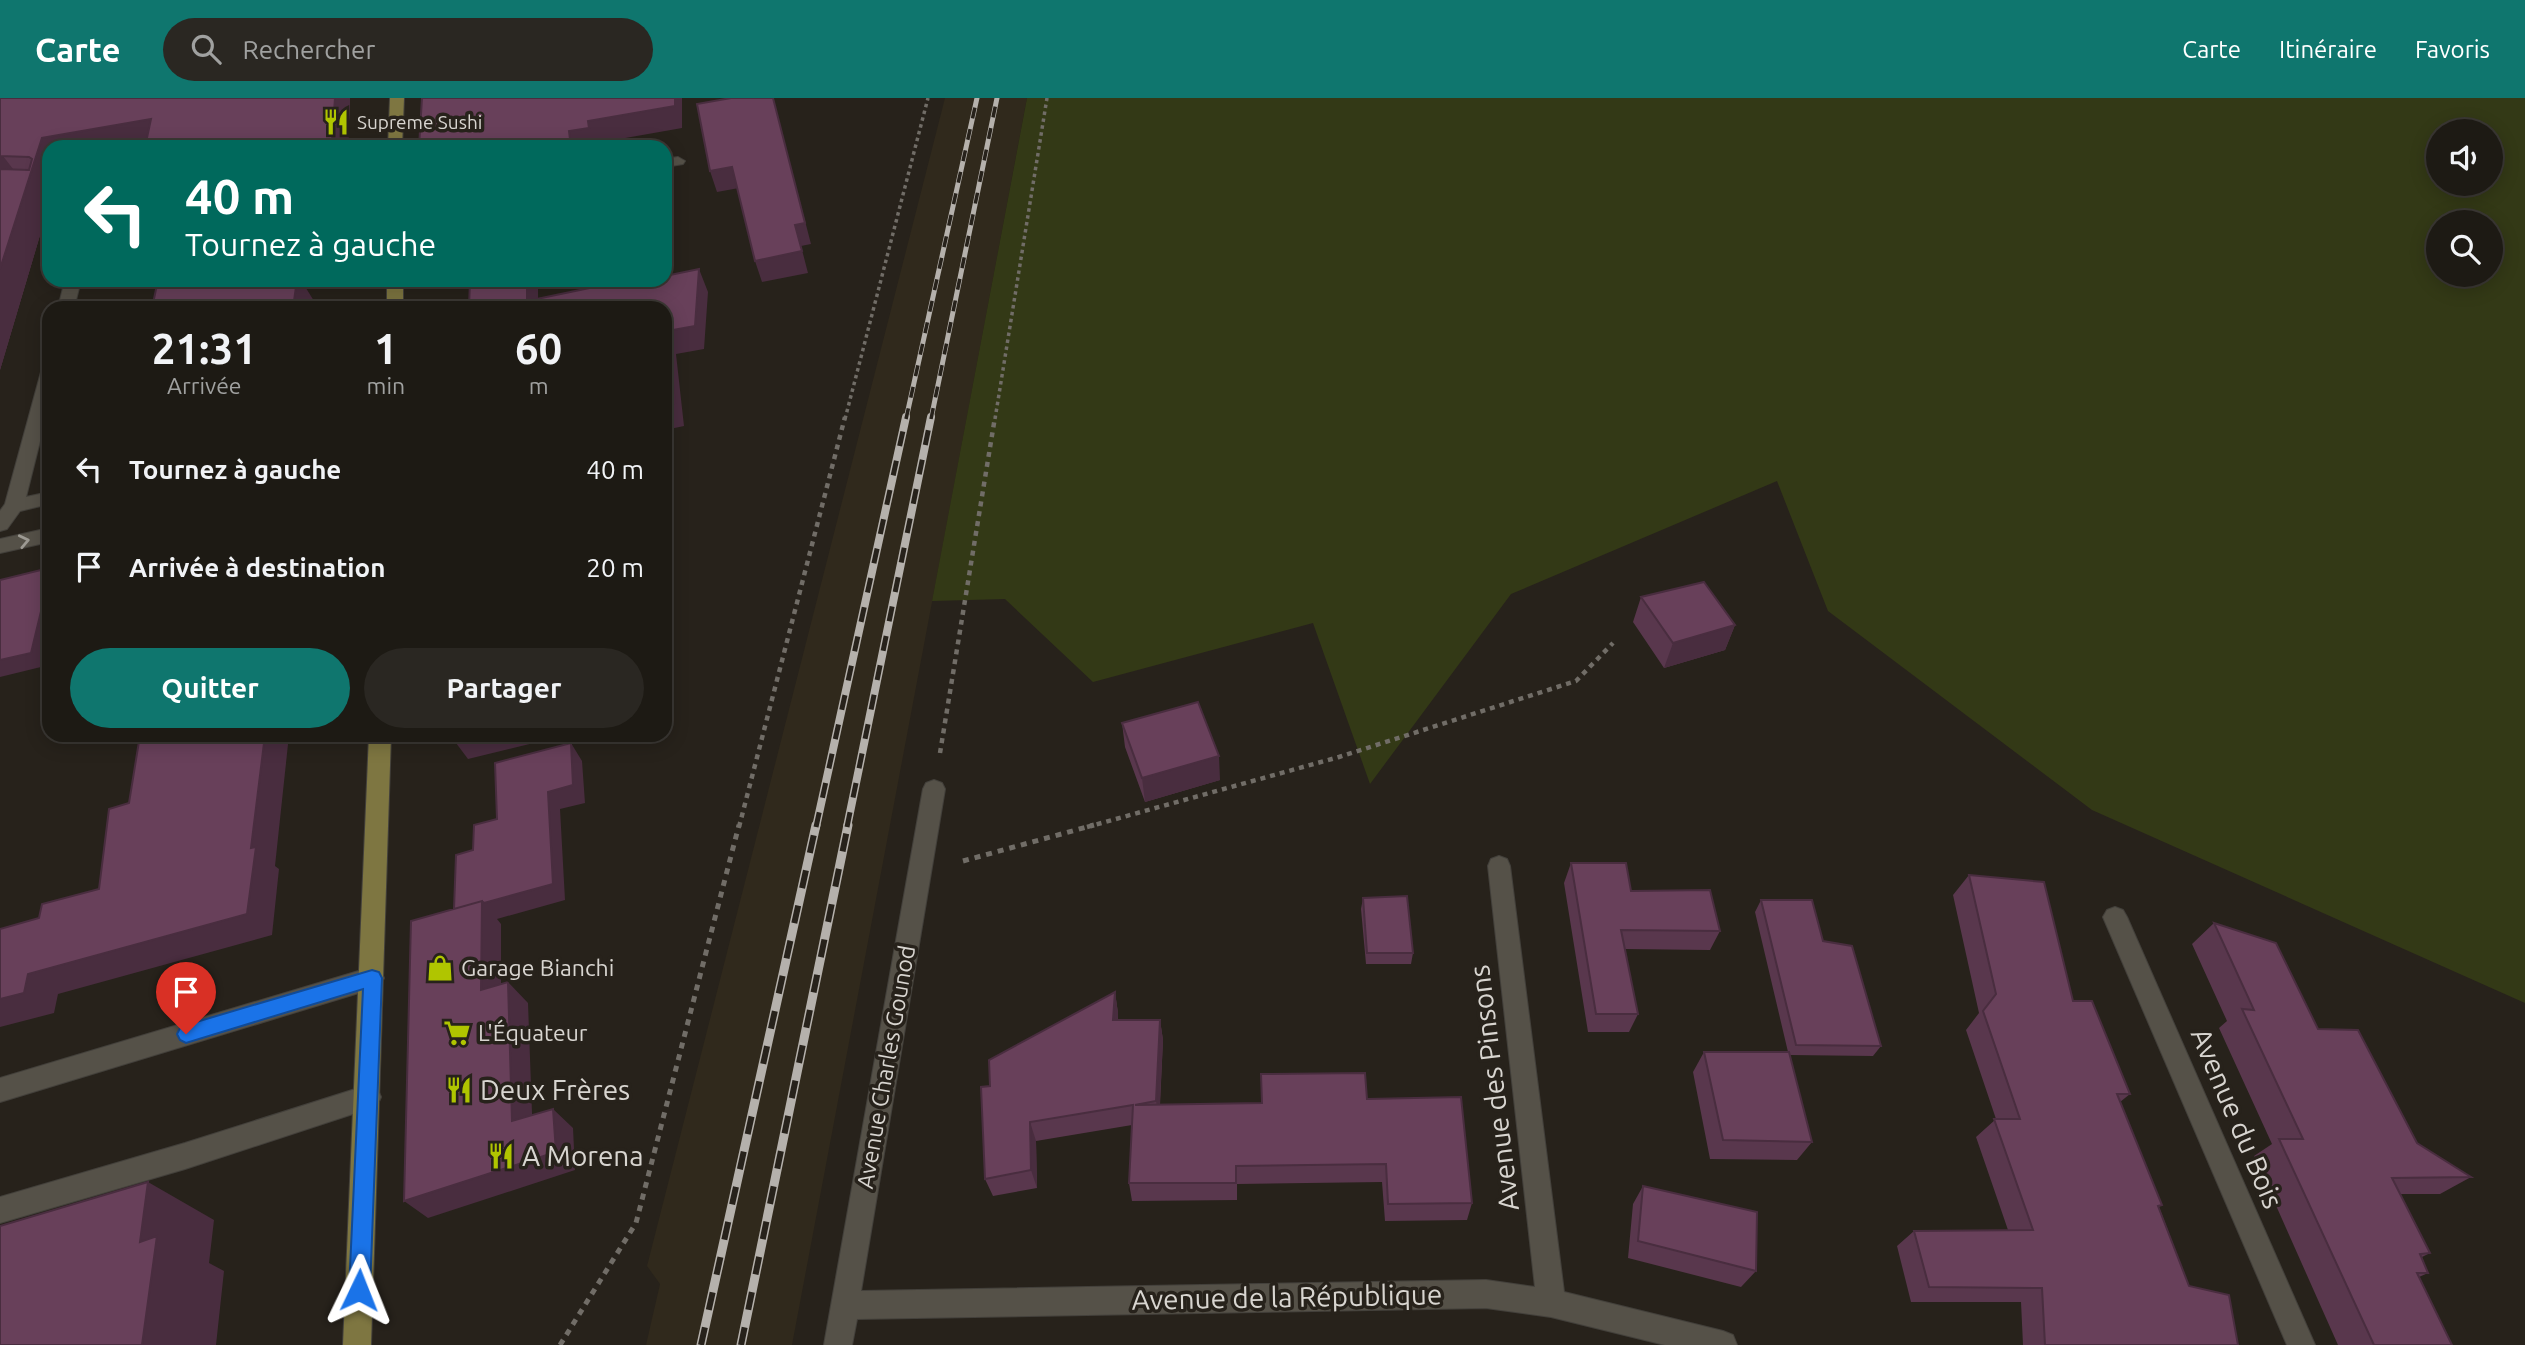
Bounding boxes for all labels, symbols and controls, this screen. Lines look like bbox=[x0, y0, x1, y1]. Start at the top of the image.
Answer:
search box bbox=[163, 18, 653, 81]
icon: search bbox=[187, 30, 225, 68]
text: Carte bbox=[35, 31, 121, 68]
text: Rechercher bbox=[243, 35, 375, 64]
text: Carte bbox=[2182, 36, 2241, 63]
text: Itinéraire bbox=[2279, 36, 2377, 63]
text: Favoris bbox=[2415, 36, 2490, 63]
restaurant icon: Supreme Sushi bbox=[321, 107, 351, 137]
place label: Supreme Sushi bbox=[357, 111, 482, 133]
map controls bbox=[2426, 119, 2503, 287]
button: sound bbox=[2426, 119, 2503, 196]
icon: left bbox=[70, 168, 161, 259]
text: 40 m bbox=[185, 168, 294, 223]
button: search bbox=[2426, 210, 2503, 287]
text: Tournez à gauche bbox=[185, 226, 436, 262]
text: 21:31 bbox=[152, 325, 257, 372]
text: 1 bbox=[374, 325, 398, 372]
text: 60 bbox=[515, 325, 562, 372]
text: Arrivée bbox=[167, 373, 242, 398]
text: min bbox=[367, 373, 405, 398]
text: m bbox=[529, 373, 549, 398]
icon: left bbox=[70, 450, 108, 488]
text: Tournez à gauche bbox=[129, 455, 341, 484]
text: 40 m bbox=[586, 455, 644, 484]
one-way arrow bbox=[18, 534, 30, 549]
icon: arrive bbox=[70, 548, 108, 586]
text: Arrivée à destination bbox=[129, 553, 385, 582]
text: 20 m bbox=[586, 553, 644, 582]
button: Quitter bbox=[70, 648, 350, 728]
button: Partager bbox=[364, 648, 644, 728]
street label: Avenue Charles Gounod bbox=[852, 943, 919, 1190]
shop icon: Garage Bianchi bbox=[425, 953, 455, 983]
place label: Garage Bianchi bbox=[461, 955, 614, 980]
pin bbox=[156, 962, 216, 1034]
street label: Avenue des Pinsons bbox=[1463, 963, 1524, 1213]
icon: arrive bbox=[167, 973, 205, 1011]
supermarket icon: L'Équateur bbox=[442, 1018, 472, 1048]
place label: L'Équateur bbox=[478, 1019, 588, 1045]
street label: Avenue du Bois bbox=[2186, 1023, 2289, 1213]
place label: Deux Frères bbox=[480, 1074, 630, 1105]
restaurant icon: Deux Frères bbox=[444, 1075, 474, 1105]
place label: A Morena bbox=[522, 1140, 644, 1171]
restaurant icon: A Morena bbox=[486, 1141, 516, 1171]
position arrow bbox=[322, 1253, 396, 1327]
street label: Avenue de la République bbox=[1131, 1278, 1443, 1315]

